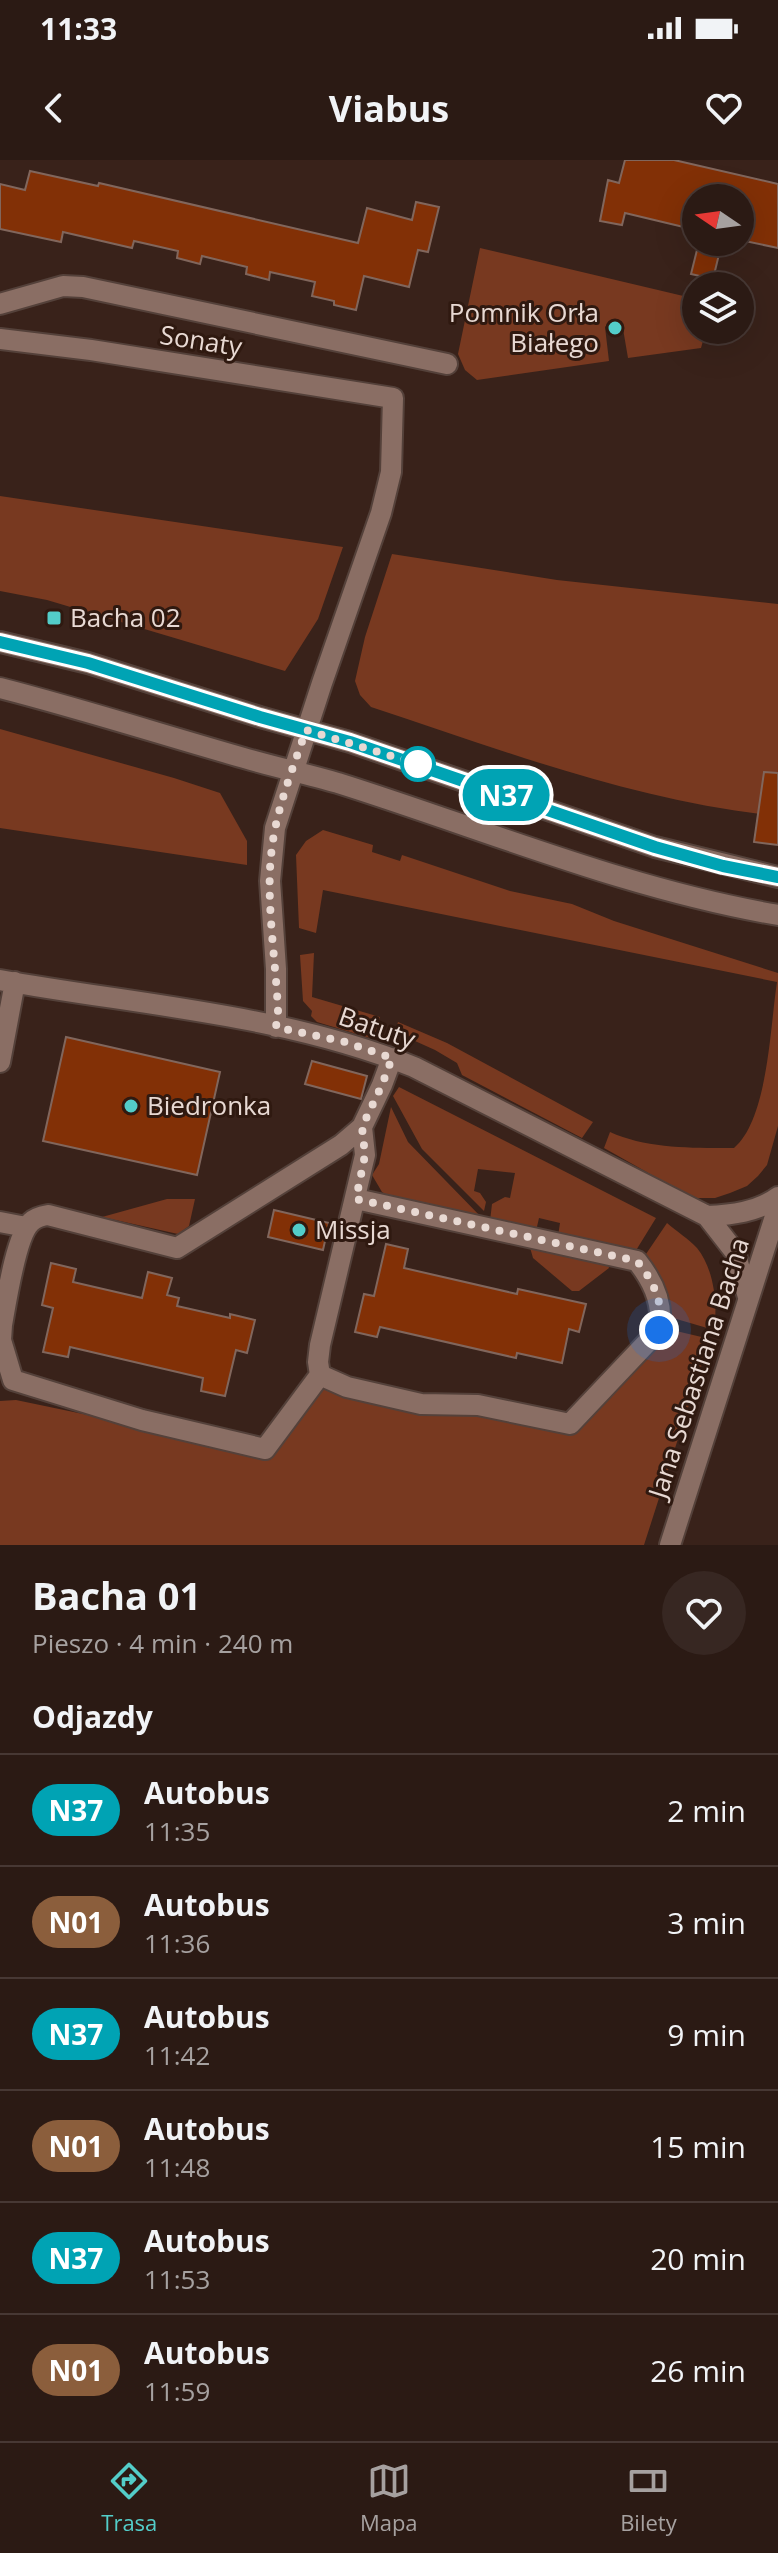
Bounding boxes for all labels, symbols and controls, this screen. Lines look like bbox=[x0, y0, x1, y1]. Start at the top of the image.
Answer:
text: 11:33 bbox=[40, 8, 117, 49]
text: Viabus bbox=[329, 84, 449, 133]
icon: back bbox=[32, 86, 76, 130]
icon: heart bbox=[702, 86, 746, 130]
north arrow bbox=[682, 184, 754, 256]
map controls bbox=[682, 184, 754, 344]
button: layers bbox=[682, 272, 754, 344]
place label: Pomnik Orła Białego bbox=[449, 294, 599, 360]
street label: Sonaty bbox=[158, 316, 246, 364]
marker: Pomnik Orła Białego bbox=[606, 319, 624, 337]
place label: Bacha 02 bbox=[70, 599, 181, 635]
marker: Bacha 02 bbox=[45, 609, 63, 627]
unlabelled marker bbox=[401, 747, 435, 781]
line badge: N37 bbox=[460, 769, 552, 821]
text: N37 bbox=[479, 776, 533, 814]
street label: Batuty bbox=[334, 997, 421, 1057]
place label: Biedronka bbox=[147, 1087, 271, 1123]
marker: Biedronka bbox=[122, 1097, 140, 1115]
place label: Missja bbox=[315, 1211, 391, 1247]
marker: Missja bbox=[290, 1221, 308, 1239]
street label: Jana Sebastiana Bacha bbox=[638, 1233, 757, 1505]
your location bbox=[639, 1310, 679, 1350]
text: Bacha 01 bbox=[32, 1569, 201, 1621]
button: heart bbox=[662, 1571, 746, 1655]
text: Pieszo · 4 min · 240 m bbox=[32, 1625, 293, 1661]
text: Odjazdy bbox=[32, 1696, 153, 1737]
text: Autobus bbox=[144, 1772, 270, 1813]
text: 2 min bbox=[667, 1790, 746, 1831]
text: N37 bbox=[49, 1791, 103, 1829]
text: 11:35 bbox=[144, 1813, 210, 1849]
text: Autobus bbox=[144, 1884, 270, 1925]
text: 3 min bbox=[667, 1902, 746, 1943]
text: N01 bbox=[49, 1903, 103, 1941]
text: 11:36 bbox=[144, 1925, 210, 1961]
text: Autobus bbox=[144, 1996, 270, 2037]
text: 9 min bbox=[667, 2014, 746, 2055]
text: N37 bbox=[49, 2015, 103, 2053]
text: 11:42 bbox=[144, 2037, 210, 2073]
text: Autobus bbox=[144, 2108, 270, 2149]
text: 15 min bbox=[650, 2126, 746, 2167]
text: N01 bbox=[49, 2127, 103, 2165]
text: 11:48 bbox=[144, 2149, 210, 2185]
text: Autobus bbox=[144, 2220, 270, 2261]
text: 20 min bbox=[650, 2238, 746, 2279]
text: N37 bbox=[49, 2239, 103, 2277]
text: 11:53 bbox=[144, 2261, 210, 2297]
text: Autobus bbox=[144, 2332, 270, 2373]
text: 26 min bbox=[650, 2350, 746, 2391]
text: N01 bbox=[49, 2351, 103, 2389]
text: 11:59 bbox=[144, 2373, 210, 2409]
tab: Trasa bbox=[101, 2459, 157, 2537]
tab: Mapa bbox=[360, 2459, 418, 2537]
tab: Bilety bbox=[620, 2459, 677, 2537]

